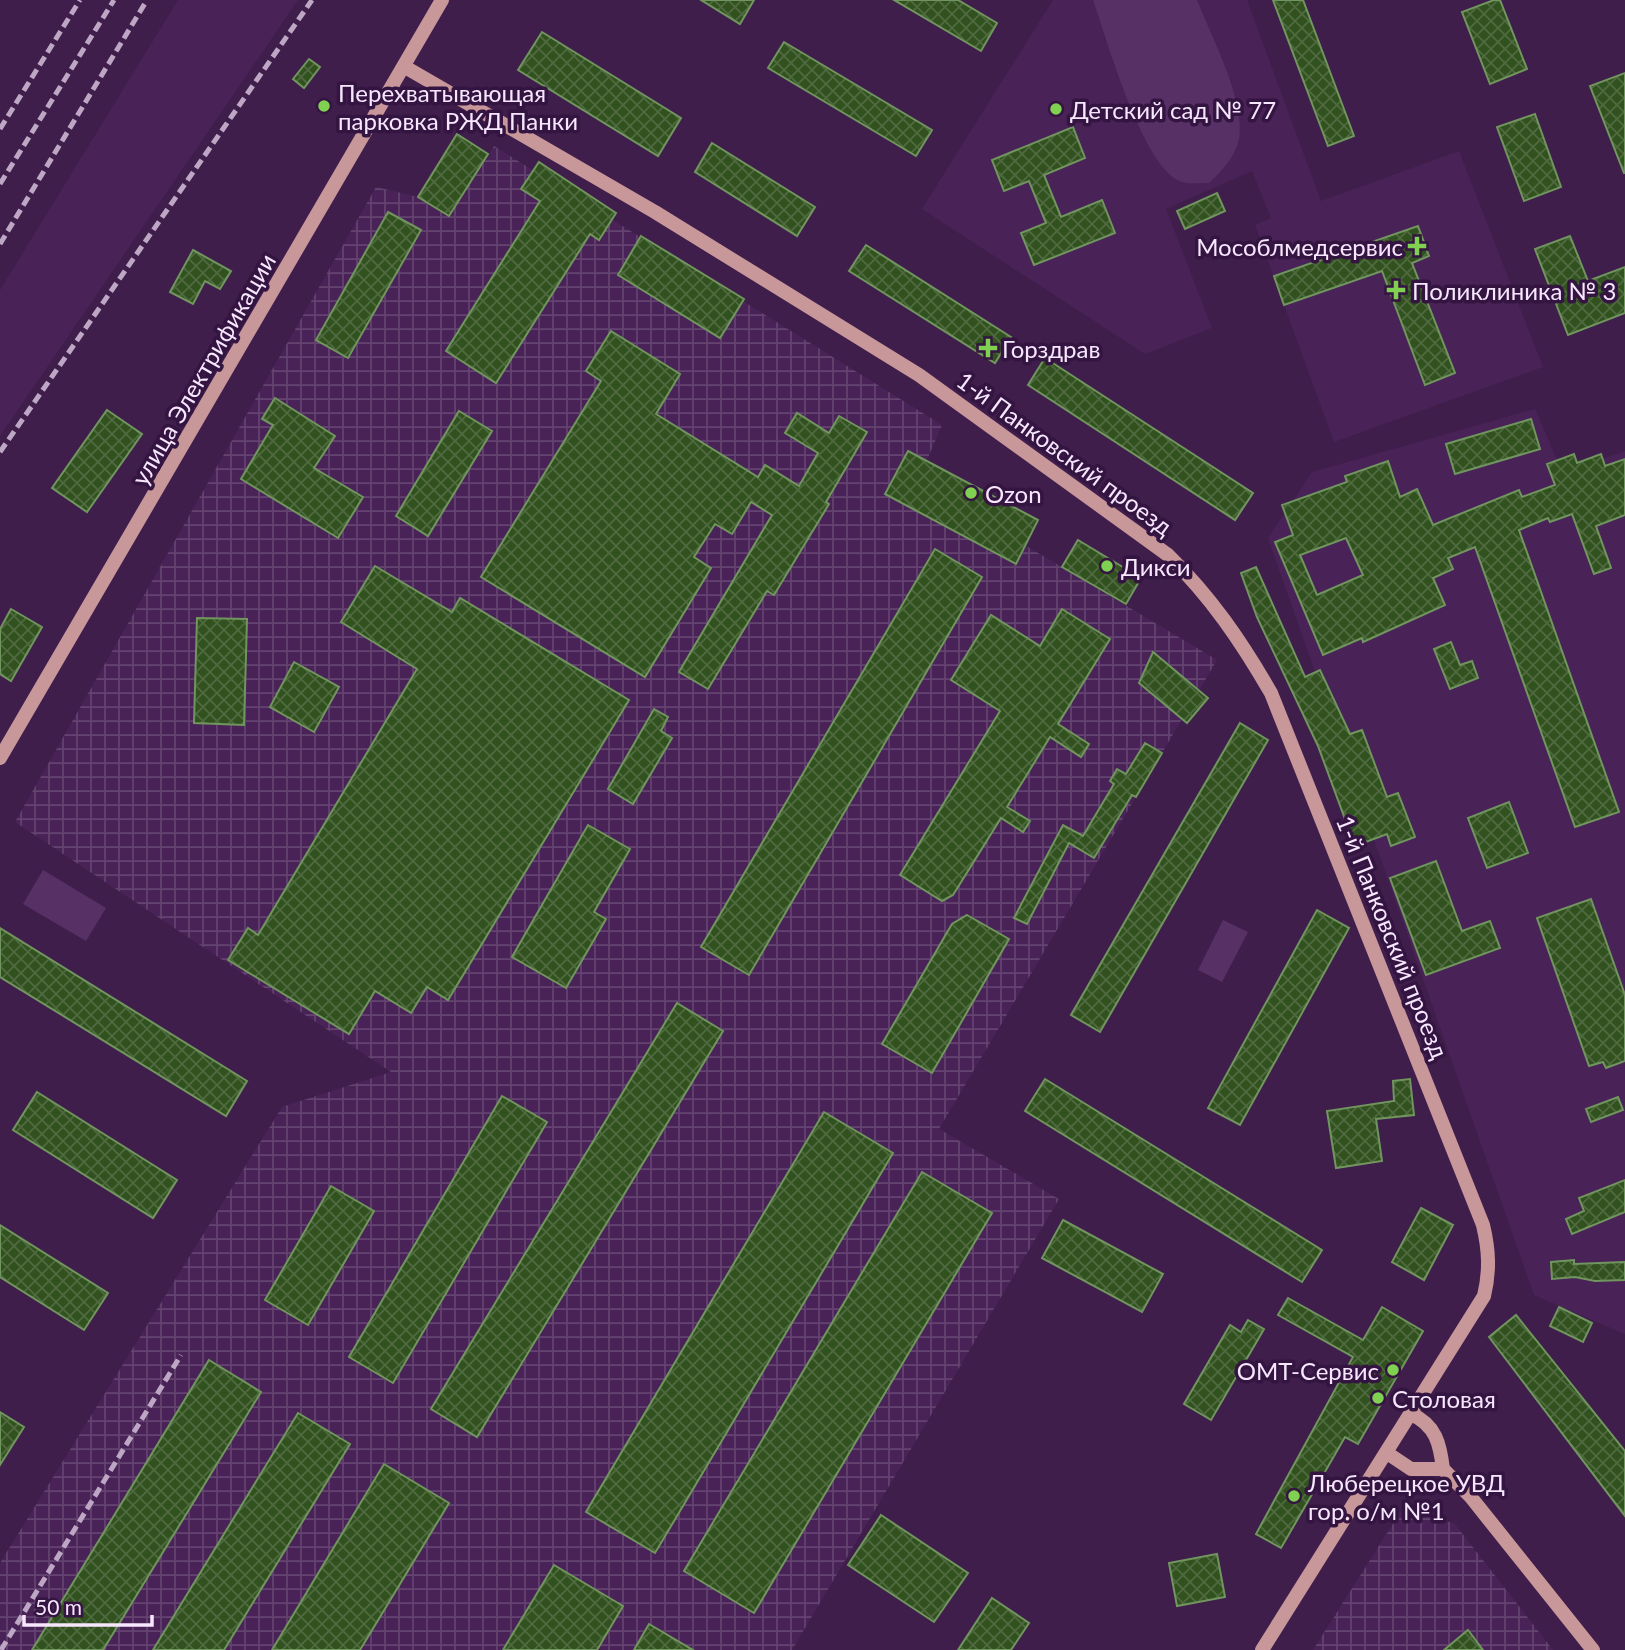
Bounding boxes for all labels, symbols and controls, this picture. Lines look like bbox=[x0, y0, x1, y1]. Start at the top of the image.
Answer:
place label: Перехватывающая парковка РЖД Панки bbox=[338, 78, 578, 135]
place label: Детский сад № 77 bbox=[1070, 95, 1276, 124]
marker: Перехватывающая парковка РЖД Панки bbox=[316, 98, 332, 114]
marker: Детский сад № 77 bbox=[1048, 101, 1064, 117]
place label: Мособлмедсервис bbox=[1196, 232, 1403, 261]
marker: Мособлмедсервис bbox=[1409, 238, 1425, 254]
street label: улица Электрификации bbox=[125, 248, 281, 490]
place label: Поликлиника № 3 bbox=[1412, 276, 1616, 305]
marker: Поликлиника № 3 bbox=[1386, 280, 1406, 300]
place label: Горздрав bbox=[1002, 334, 1100, 363]
marker: Горздрав bbox=[980, 340, 996, 356]
street label: 1-й Панковский проезд bbox=[952, 365, 1179, 541]
place label: Ozon bbox=[985, 479, 1042, 508]
marker: Ozon bbox=[963, 485, 979, 501]
place label: Дикси bbox=[1121, 552, 1191, 581]
marker: Дикси bbox=[1099, 558, 1115, 574]
street label: 1-й Панковский проезд bbox=[1331, 811, 1455, 1063]
place label: ОМТ-Сервис bbox=[1237, 1356, 1379, 1385]
marker: ОМТ-Сервис bbox=[1385, 1362, 1401, 1378]
place label: Столовая bbox=[1392, 1384, 1496, 1413]
marker: Столовая bbox=[1370, 1390, 1386, 1406]
place label: Люберецкое УВД гор. о/м №1 bbox=[1307, 1468, 1505, 1525]
marker: Люберецкое УВД гор. о/м №1 bbox=[1286, 1488, 1302, 1504]
scale bar bbox=[24, 1584, 152, 1628]
text: 50 m bbox=[35, 1594, 82, 1619]

